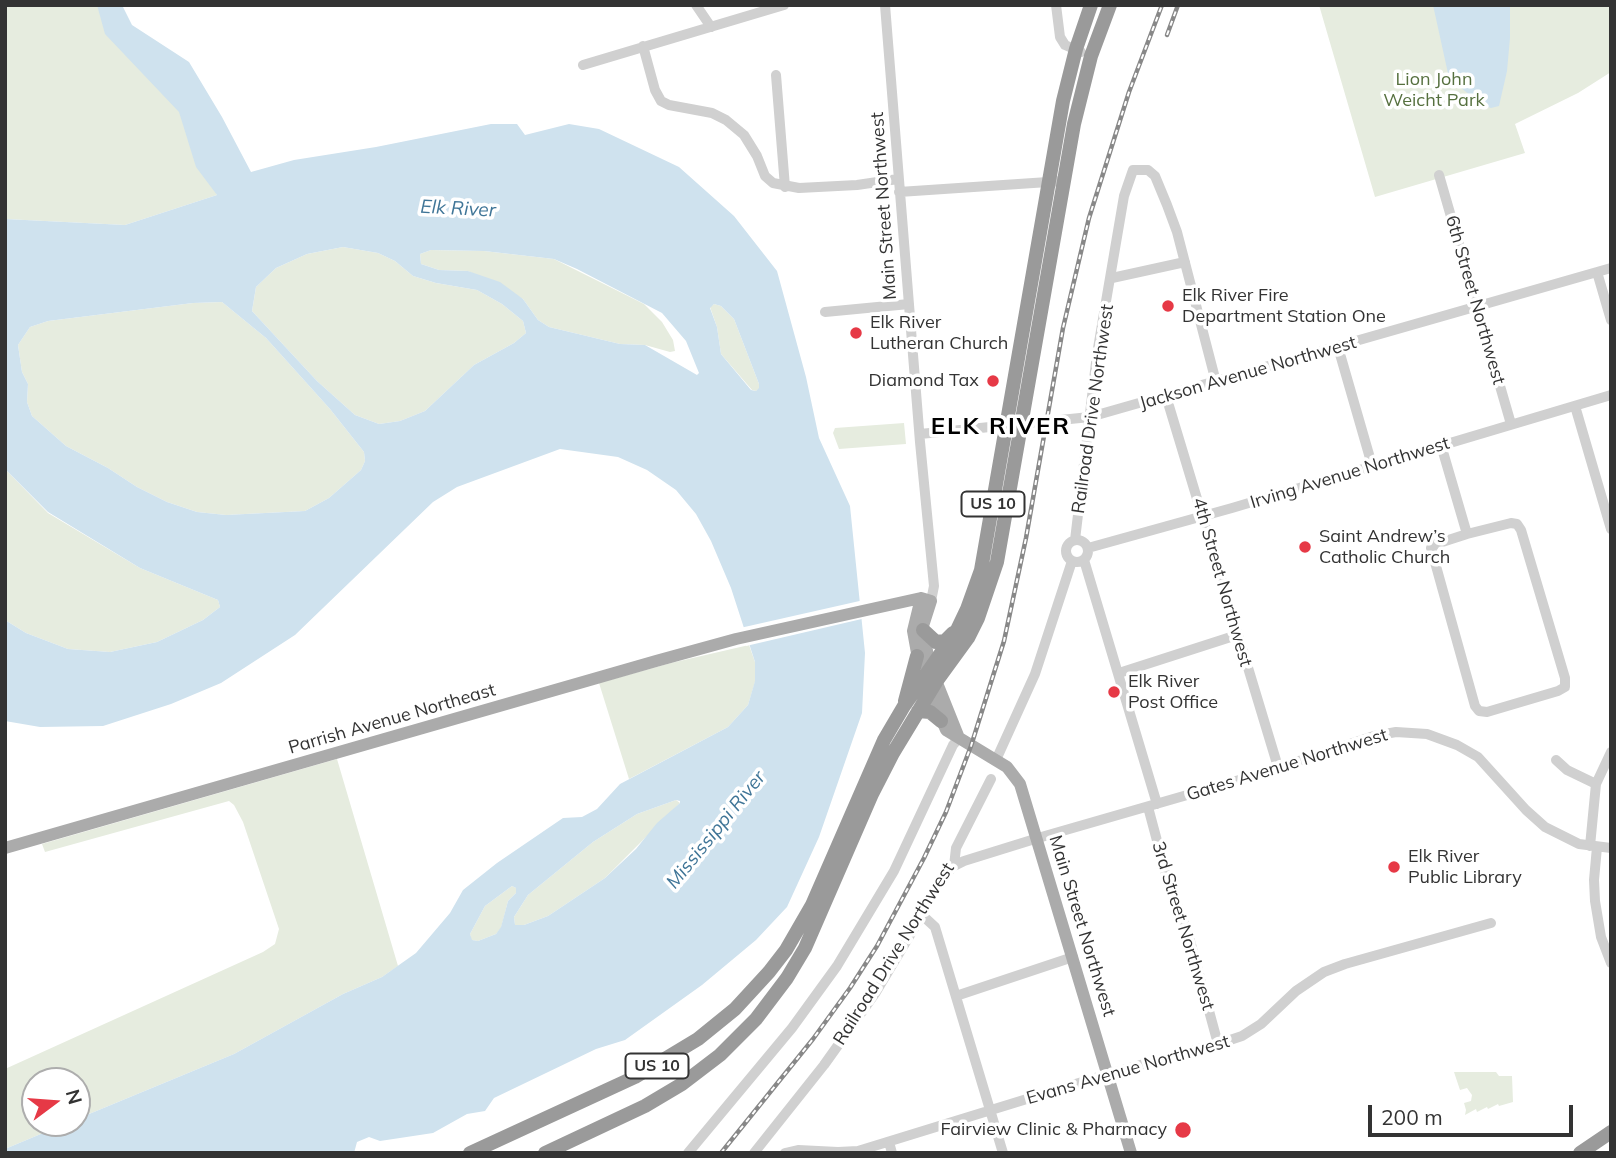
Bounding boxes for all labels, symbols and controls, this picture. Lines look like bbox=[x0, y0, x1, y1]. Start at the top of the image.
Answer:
park label: Lion John Weicht Park bbox=[1383, 69, 1485, 112]
street label: Main Street Northwest bbox=[867, 111, 901, 301]
water label: Elk River bbox=[420, 196, 496, 222]
street label: 6th Street Northwest bbox=[1441, 213, 1509, 387]
place label: Elk River Fire Department Station One bbox=[1182, 285, 1386, 328]
marker: Elk River Fire Department Station One bbox=[1160, 298, 1176, 314]
street label: Railroad Drive Northwest bbox=[1068, 303, 1118, 515]
place label: Elk River Lutheran Church bbox=[870, 312, 1008, 354]
marker: Elk River Lutheran Church bbox=[848, 325, 864, 341]
street label: Jackson Avenue Northwest bbox=[1137, 332, 1359, 414]
place label: Diamond Tax bbox=[868, 370, 979, 392]
marker: Diamond Tax bbox=[985, 373, 1001, 389]
district label: ELK RIVER bbox=[932, 413, 1070, 441]
street label: Irving Avenue Northwest bbox=[1248, 432, 1452, 514]
road number: US 10 bbox=[962, 491, 1024, 516]
street label: 4th Street Northwest bbox=[1188, 495, 1256, 669]
place label: Saint Andrew’s Catholic Church bbox=[1319, 526, 1450, 568]
marker: Saint Andrew’s Catholic Church bbox=[1297, 539, 1313, 555]
place label: Elk River Post Office bbox=[1128, 671, 1218, 714]
street label: Parrish Avenue Northeast bbox=[286, 679, 498, 759]
marker: Elk River Post Office bbox=[1106, 684, 1122, 700]
street label: Gates Avenue Northwest bbox=[1184, 724, 1390, 806]
water label: Mississippi River bbox=[662, 767, 770, 893]
street label: Main Street Northwest bbox=[1044, 833, 1120, 1019]
street label: 3rd Street Northwest bbox=[1147, 839, 1219, 1013]
place label: Elk River Public Library bbox=[1408, 846, 1522, 888]
street label: Railroad Drive Northwest bbox=[829, 859, 959, 1049]
marker: Elk River Public Library bbox=[1386, 859, 1402, 875]
street label: Evans Avenue Northwest bbox=[1024, 1031, 1232, 1109]
road number: US 10 bbox=[626, 1054, 688, 1078]
north arrow bbox=[21, 1067, 91, 1137]
text: N bbox=[61, 1087, 88, 1107]
scale bar bbox=[1371, 1092, 1576, 1136]
text: 200 m bbox=[1381, 1104, 1443, 1130]
place label: Fairview Clinic & Pharmacy bbox=[940, 1119, 1167, 1141]
marker: Fairview Clinic & Pharmacy bbox=[1173, 1120, 1193, 1140]

